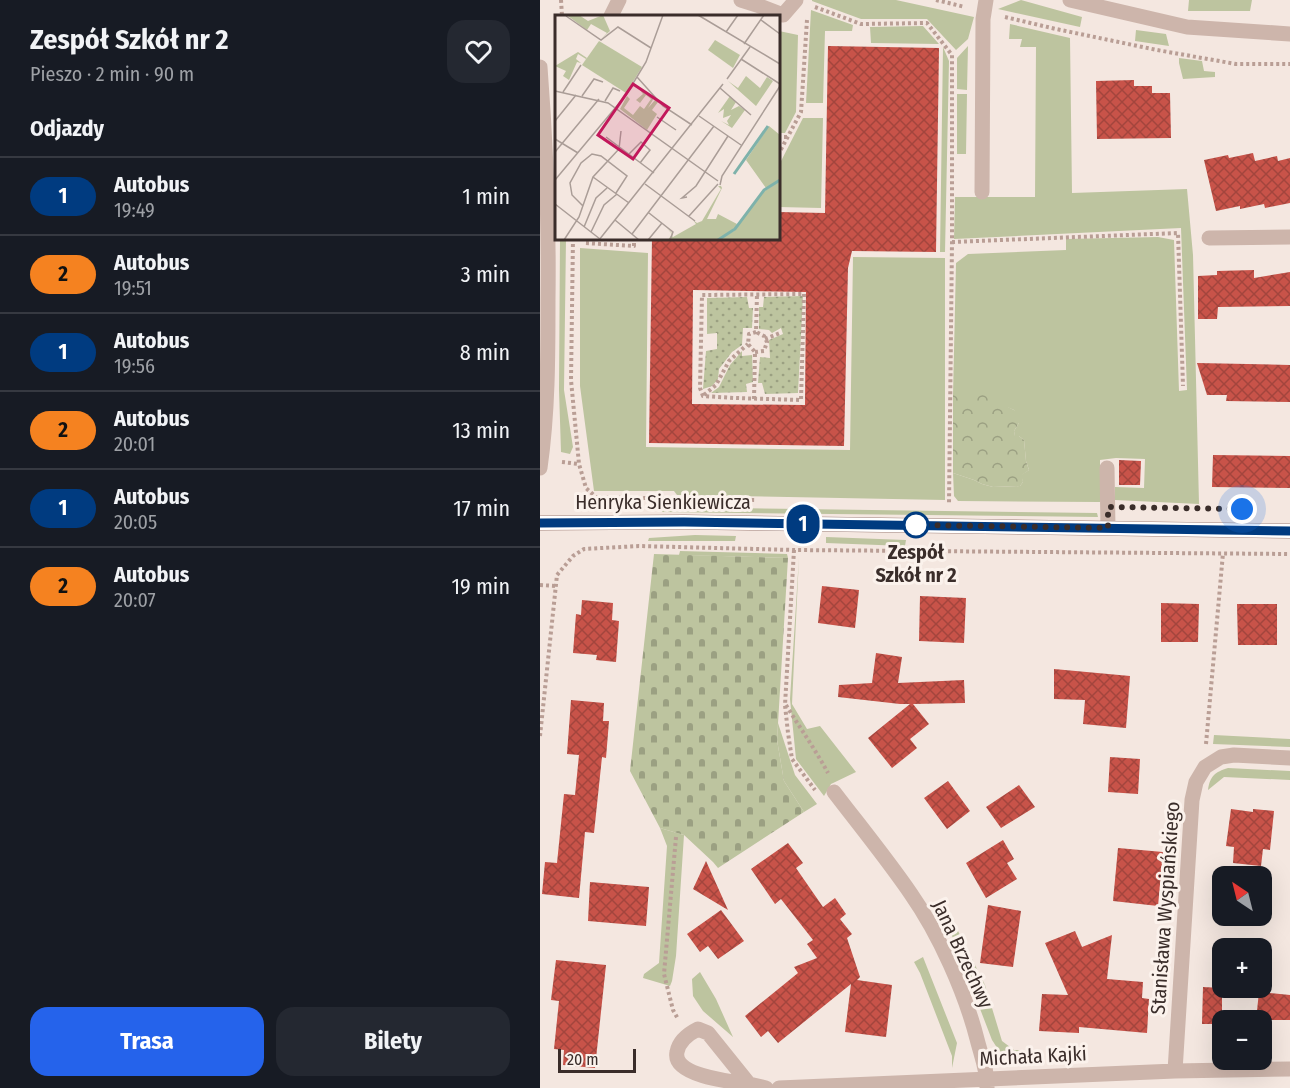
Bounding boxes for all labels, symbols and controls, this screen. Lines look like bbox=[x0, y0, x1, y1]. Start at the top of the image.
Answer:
inset map bbox=[555, 15, 780, 240]
button: heart bbox=[447, 20, 510, 83]
text: Zespół Szkół nr 2 bbox=[30, 23, 229, 56]
text: Pieszo · 2 min · 90 m bbox=[30, 62, 194, 86]
text: Odjazdy bbox=[30, 115, 104, 142]
text: Autobus bbox=[114, 171, 189, 198]
text: 1 bbox=[59, 183, 67, 209]
text: 1 min bbox=[462, 183, 510, 210]
text: 19:49 bbox=[114, 198, 155, 222]
text: Autobus bbox=[114, 249, 189, 276]
text: 2 bbox=[58, 261, 68, 287]
text: 3 min bbox=[461, 261, 510, 288]
text: 19:51 bbox=[114, 276, 152, 300]
text: Autobus bbox=[114, 327, 189, 354]
text: 1 bbox=[59, 339, 67, 365]
text: 8 min bbox=[460, 339, 510, 366]
text: 19:56 bbox=[114, 354, 155, 378]
text: Autobus bbox=[114, 405, 189, 432]
text: 2 bbox=[58, 417, 68, 443]
text: 13 min bbox=[452, 417, 510, 444]
text: 20:01 bbox=[114, 432, 155, 456]
text: Autobus bbox=[114, 483, 189, 510]
street label: Henryka Sienkiewicza bbox=[575, 490, 751, 514]
your location bbox=[1227, 494, 1257, 524]
text: 1 bbox=[59, 495, 67, 521]
text: 17 min bbox=[453, 495, 510, 522]
line badge: 1 bbox=[784, 504, 822, 544]
text: 20:05 bbox=[114, 510, 157, 534]
text: 1 bbox=[799, 511, 807, 537]
marker: Zespół Szkół nr 2 bbox=[903, 512, 929, 538]
place label: Zespół Szkół nr 2 bbox=[875, 540, 957, 587]
text: Autobus bbox=[114, 561, 189, 588]
text: 2 bbox=[58, 573, 68, 599]
text: 19 min bbox=[452, 573, 510, 600]
text: 20:07 bbox=[114, 588, 156, 612]
street label: Stanisława Wyspiańskiego bbox=[1146, 801, 1184, 1015]
north arrow bbox=[1212, 866, 1272, 926]
map controls bbox=[1212, 866, 1272, 1070]
street label: Jana Brzechwy bbox=[927, 896, 999, 1012]
button: + bbox=[1212, 938, 1272, 998]
button: Trasa bbox=[30, 1007, 264, 1076]
button: Bilety bbox=[276, 1007, 510, 1076]
button: − bbox=[1212, 1010, 1272, 1070]
street label: Michała Kajki bbox=[979, 1041, 1087, 1071]
scale bar bbox=[558, 1046, 636, 1074]
text: 20 m bbox=[567, 1050, 598, 1069]

